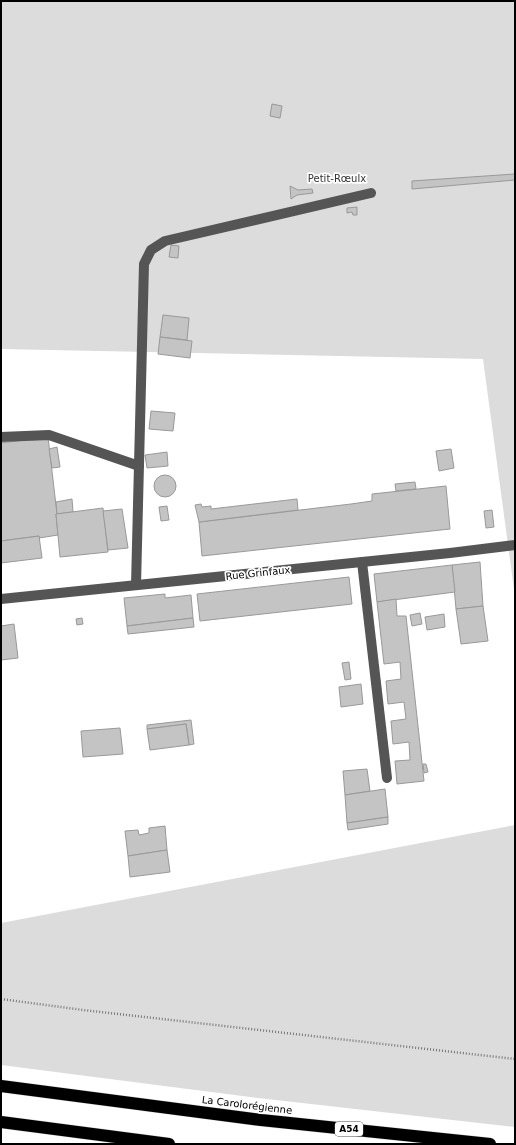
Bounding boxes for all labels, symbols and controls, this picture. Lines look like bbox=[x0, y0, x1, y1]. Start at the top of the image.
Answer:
park label: Petit-Rœulx bbox=[308, 173, 366, 184]
street label: Rue Grinfaux bbox=[225, 564, 291, 582]
street label: La Carolorégienne bbox=[201, 1094, 293, 1116]
road number: A54 bbox=[335, 1122, 363, 1136]

